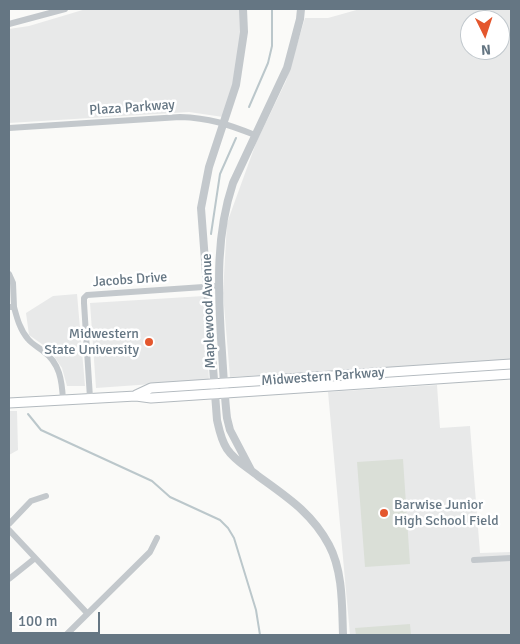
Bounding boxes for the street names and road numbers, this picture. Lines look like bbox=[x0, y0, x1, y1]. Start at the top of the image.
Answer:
street label: Plaza Parkway bbox=[89, 97, 175, 119]
street label: Maplewood Avenue bbox=[199, 253, 219, 369]
street label: Jacobs Drive bbox=[92, 269, 168, 291]
street label: Midwestern Parkway bbox=[261, 364, 385, 390]

